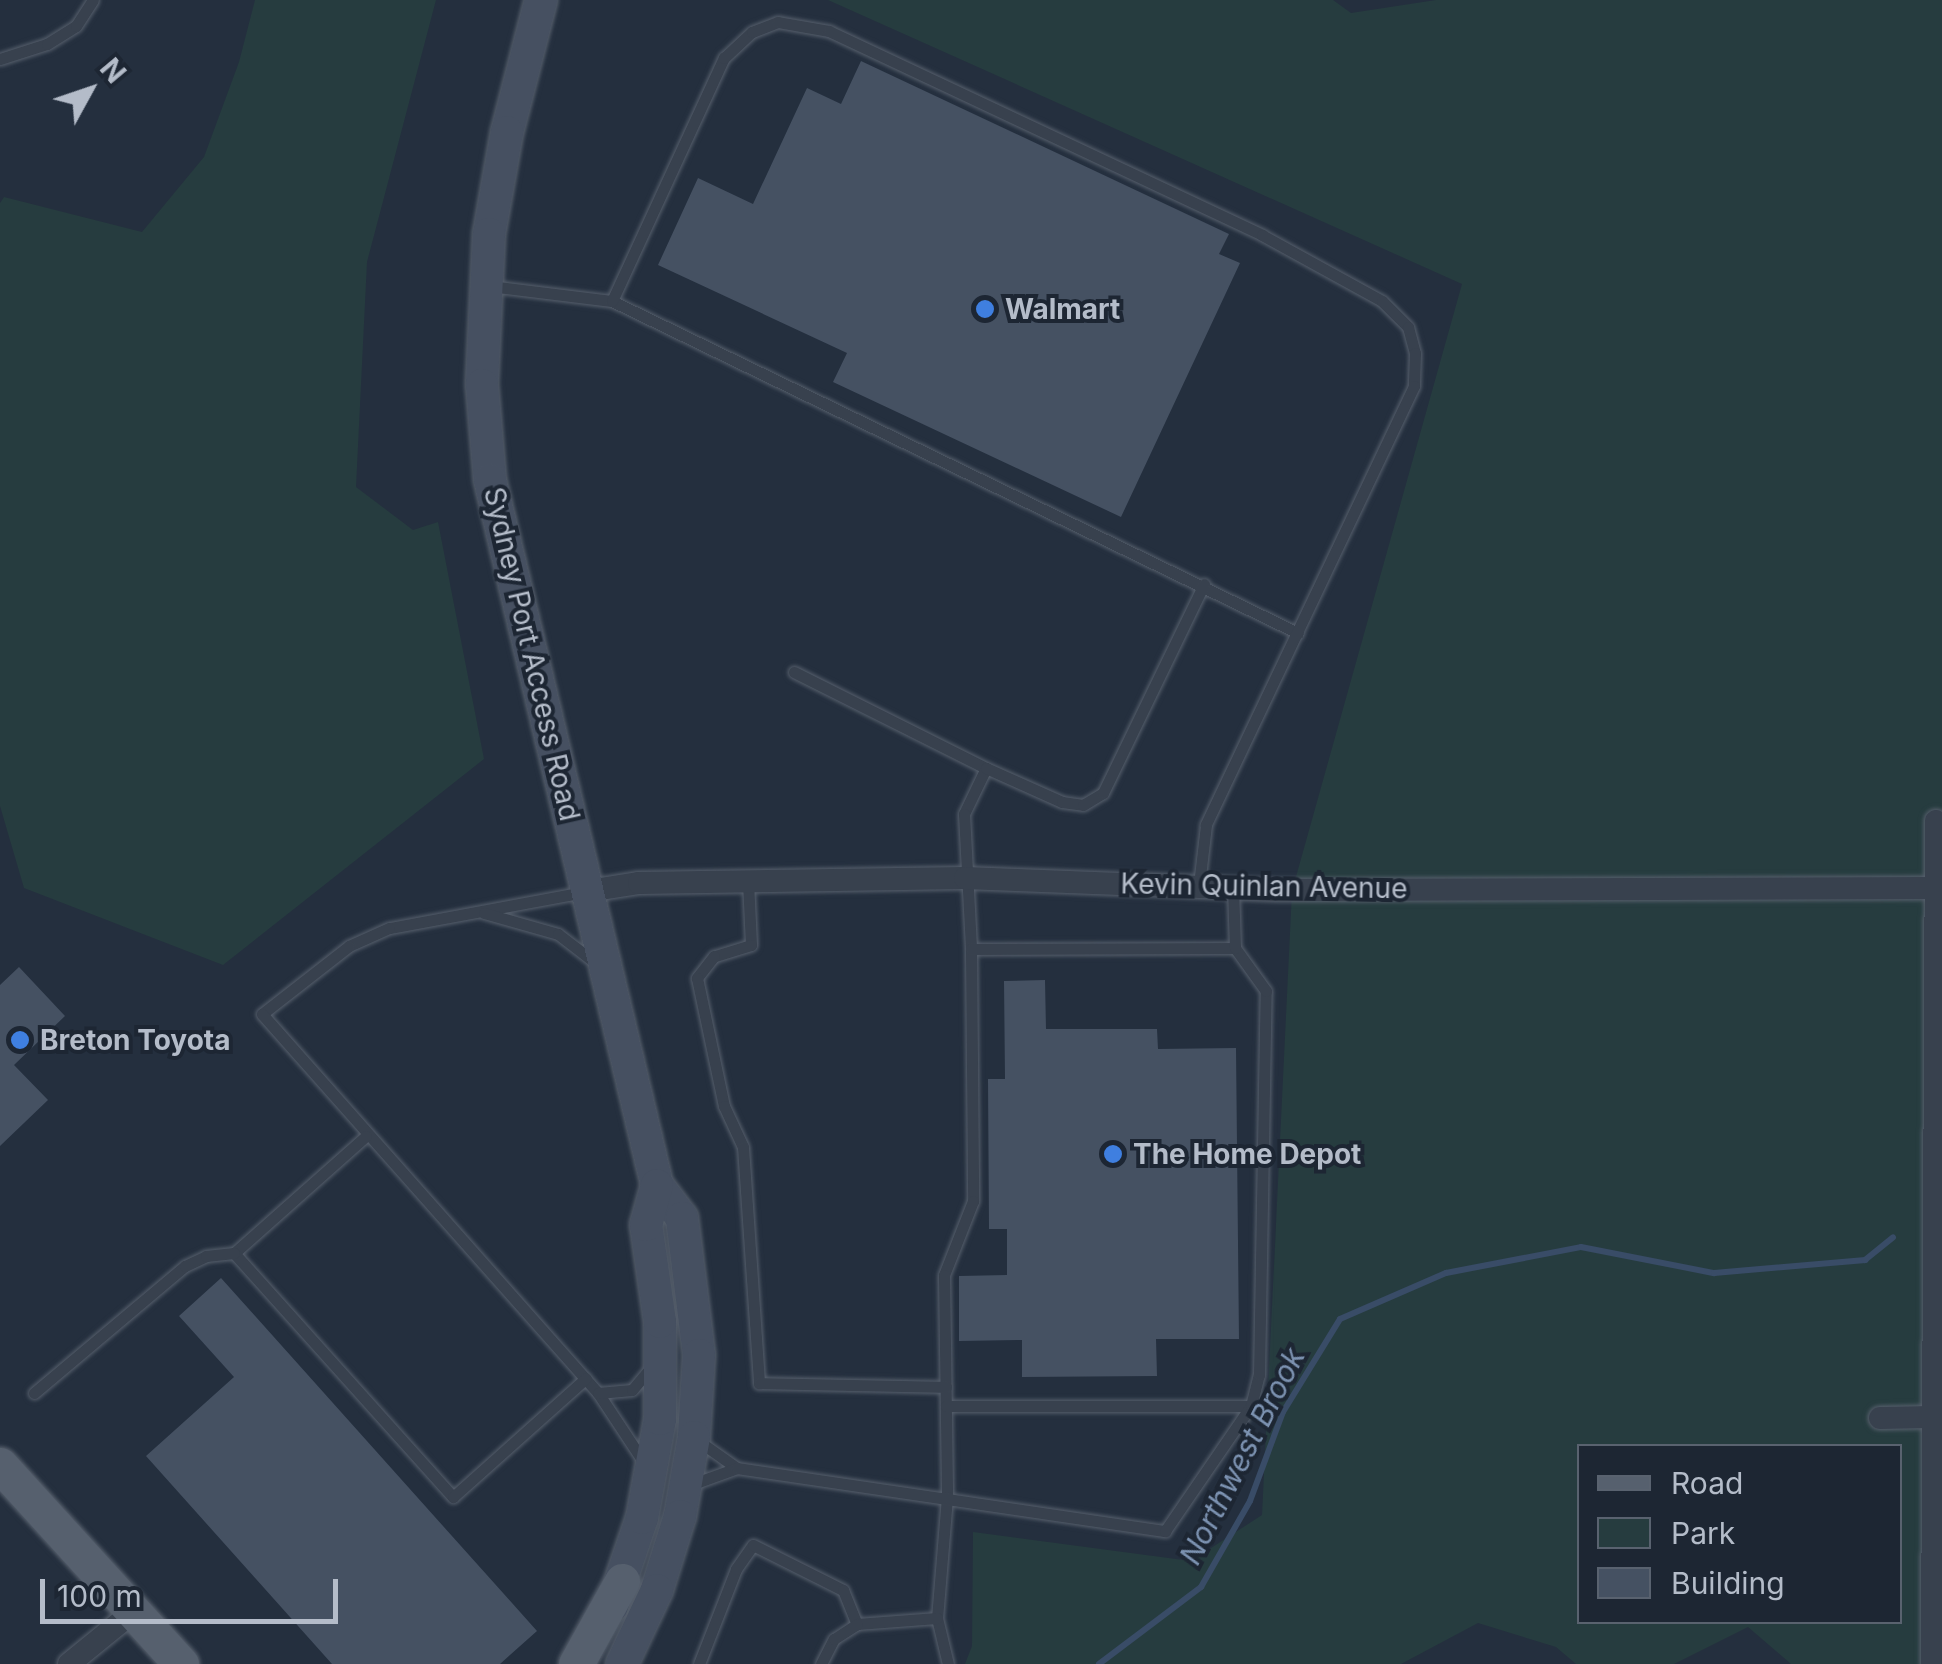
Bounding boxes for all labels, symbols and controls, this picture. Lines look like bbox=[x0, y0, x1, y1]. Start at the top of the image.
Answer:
north arrow bbox=[40, 40, 140, 140]
text: N bbox=[93, 52, 133, 90]
place label: Walmart bbox=[1005, 292, 1120, 326]
marker: Walmart bbox=[974, 298, 996, 320]
street label: Sydney Port Access Road bbox=[477, 484, 587, 824]
street label: Kevin Quinlan Avenue bbox=[1120, 867, 1408, 905]
place label: Breton Toyota bbox=[40, 1023, 230, 1057]
marker: Breton Toyota bbox=[9, 1029, 31, 1051]
place label: The Home Depot bbox=[1133, 1137, 1361, 1171]
marker: The Home Depot bbox=[1102, 1143, 1124, 1165]
water label: Northwest Brook bbox=[1172, 1342, 1312, 1570]
legend bbox=[1577, 1444, 1902, 1624]
text: Road bbox=[1671, 1465, 1743, 1501]
text: Park bbox=[1671, 1515, 1735, 1551]
scale bar bbox=[45, 1559, 342, 1621]
text: Building bbox=[1671, 1565, 1785, 1601]
text: 100 m bbox=[57, 1578, 142, 1614]

